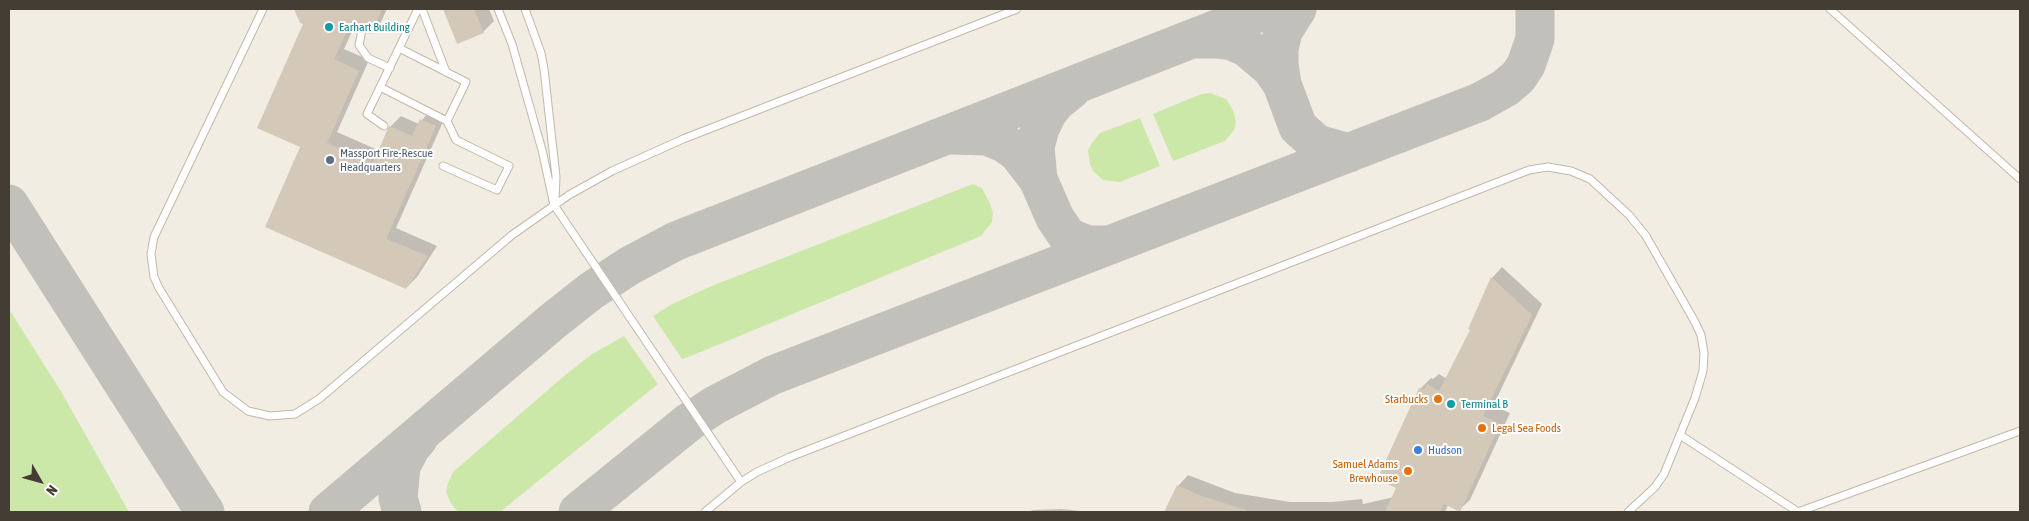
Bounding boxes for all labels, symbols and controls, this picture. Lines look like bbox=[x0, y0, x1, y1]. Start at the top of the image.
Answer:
place label: Earhart Building bbox=[339, 20, 410, 34]
marker: Earhart Building bbox=[323, 21, 335, 33]
place label: Massport Fire-Rescue Headquarters bbox=[340, 146, 433, 174]
marker: Massport Fire-Rescue Headquarters bbox=[324, 154, 336, 166]
place label: Starbucks bbox=[1385, 392, 1428, 406]
marker: Starbucks bbox=[1432, 393, 1444, 405]
place label: Terminal B bbox=[1461, 397, 1508, 411]
marker: Terminal B bbox=[1445, 398, 1457, 410]
place label: Legal Sea Foods bbox=[1492, 421, 1561, 435]
marker: Legal Sea Foods bbox=[1476, 422, 1488, 434]
place label: Hudson bbox=[1428, 443, 1462, 457]
marker: Hudson bbox=[1412, 444, 1424, 456]
north arrow bbox=[15, 456, 65, 506]
place label: Samuel Adams Brewhouse bbox=[1333, 457, 1398, 485]
marker: Samuel Adams Brewhouse bbox=[1402, 465, 1414, 477]
text: N bbox=[43, 482, 61, 498]

